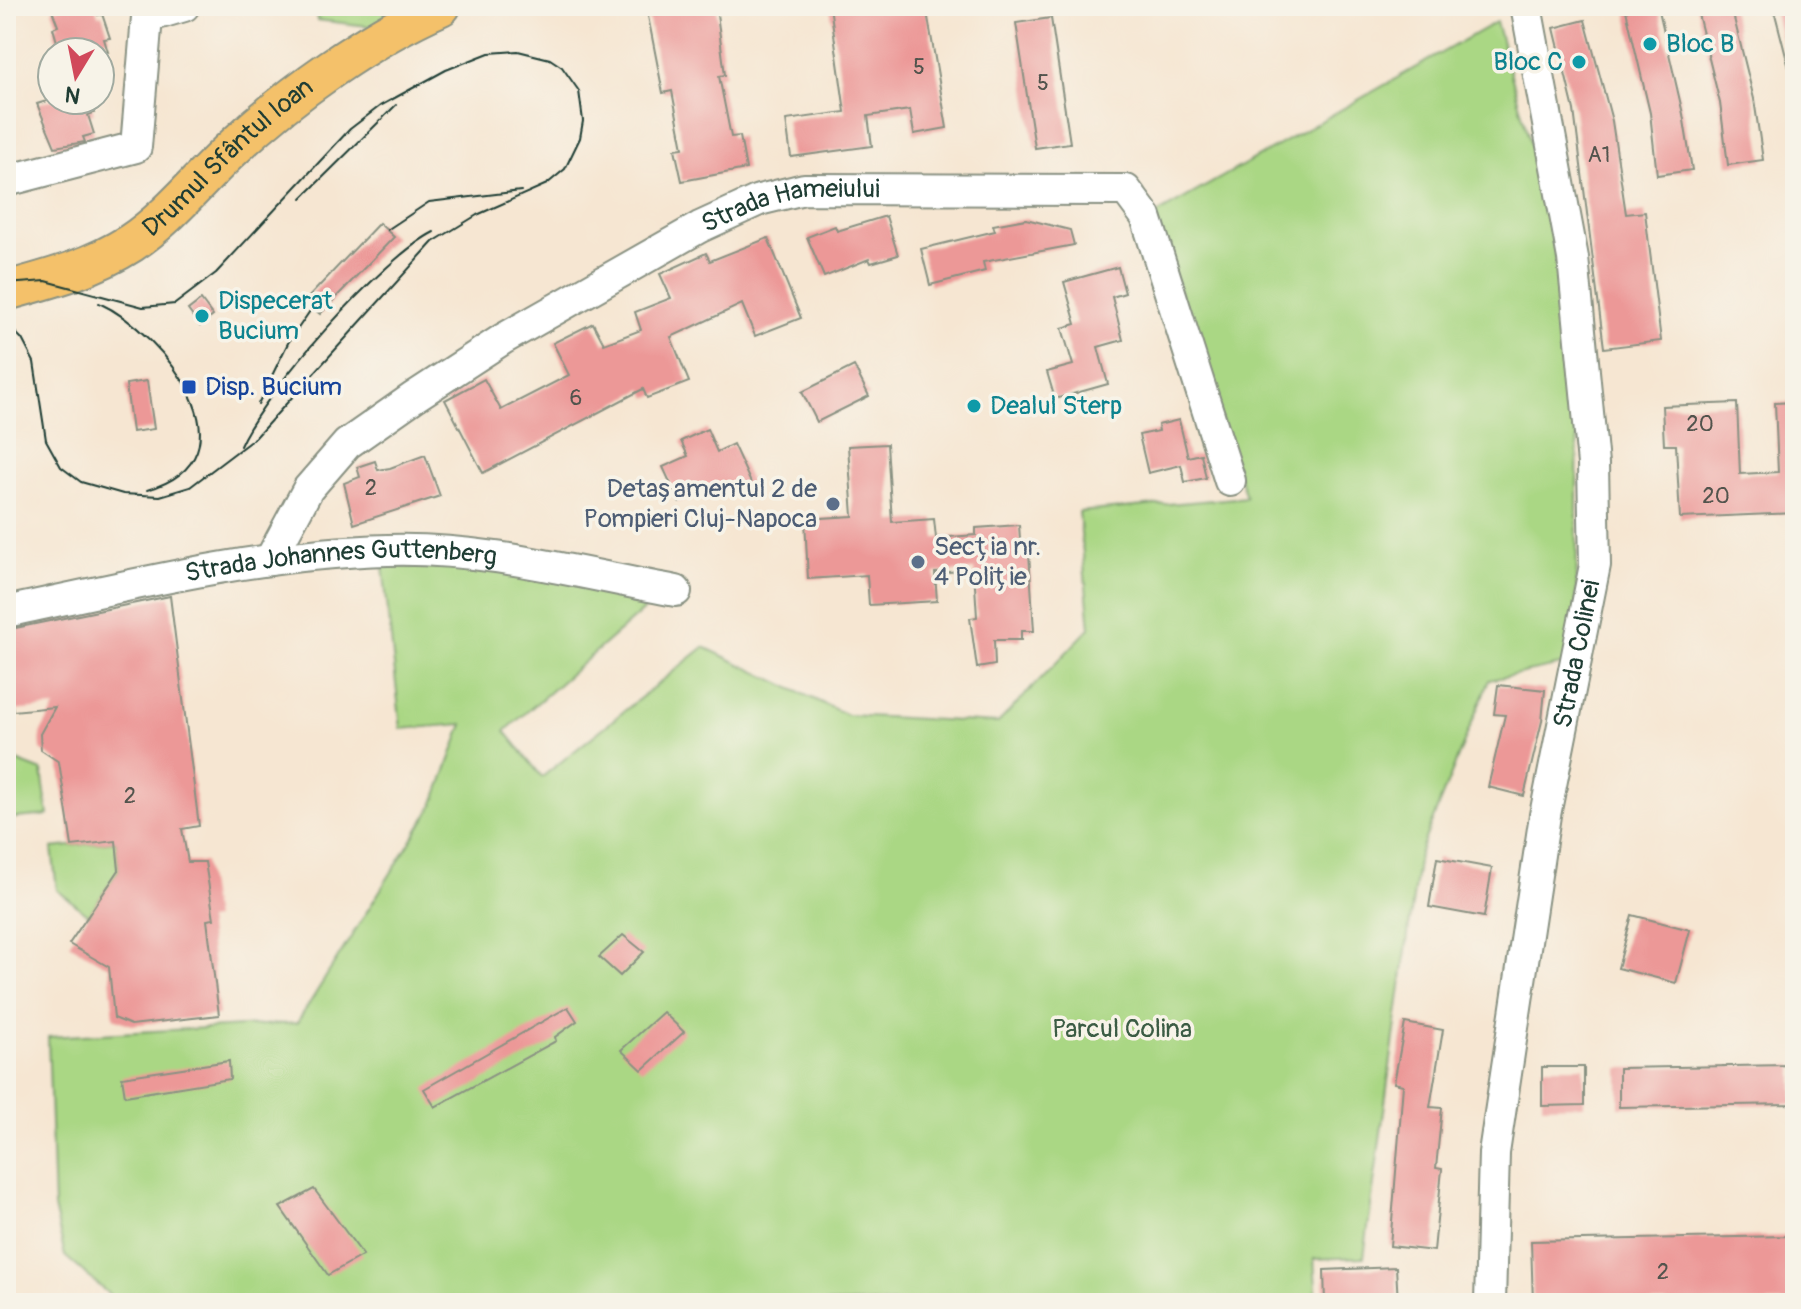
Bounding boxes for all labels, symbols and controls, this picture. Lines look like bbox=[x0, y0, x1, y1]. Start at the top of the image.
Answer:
place label: Bloc B bbox=[1666, 28, 1734, 60]
marker: Bloc B bbox=[1641, 35, 1659, 53]
north arrow bbox=[36, 36, 116, 116]
place label: Bloc C bbox=[1493, 46, 1563, 78]
house number: 5 bbox=[913, 53, 925, 81]
marker: Bloc C bbox=[1570, 53, 1588, 71]
house number: 5 bbox=[1037, 69, 1049, 97]
street label: Drumul Sfântul Ioan bbox=[136, 71, 320, 244]
text: N bbox=[63, 80, 82, 110]
house number: A1 bbox=[1588, 141, 1610, 169]
street label: Strada Hameiului bbox=[696, 173, 880, 240]
place label: Dispecerat Bucium bbox=[218, 285, 333, 347]
marker: Dispecerat Bucium bbox=[193, 307, 211, 325]
place label: Disp. Bucium bbox=[205, 371, 342, 403]
marker: Disp. Bucium bbox=[180, 378, 198, 396]
house number: 6 bbox=[570, 384, 582, 412]
place label: Dealul Sterp bbox=[990, 390, 1122, 422]
marker: Dealul Sterp bbox=[965, 397, 983, 415]
house number: 20 bbox=[1686, 410, 1714, 438]
place label: Detașamentul 2 de Pompieri Cluj-Napoca bbox=[584, 473, 817, 535]
house number: 2 bbox=[365, 474, 377, 502]
house number: 20 bbox=[1702, 482, 1730, 510]
marker: Detașamentul 2 de Pompieri Cluj-Napoca bbox=[824, 495, 842, 513]
place label: Secția nr. 4 Poliție bbox=[934, 531, 1041, 593]
street label: Strada Johannes Guttenberg bbox=[182, 534, 499, 590]
marker: Secția nr. 4 Poliție bbox=[909, 553, 927, 571]
street label: Strada Colinei bbox=[1547, 577, 1608, 731]
house number: 2 bbox=[124, 782, 136, 810]
park label: Parcul Colina bbox=[1052, 1013, 1192, 1045]
house number: 2 bbox=[1657, 1258, 1669, 1286]

